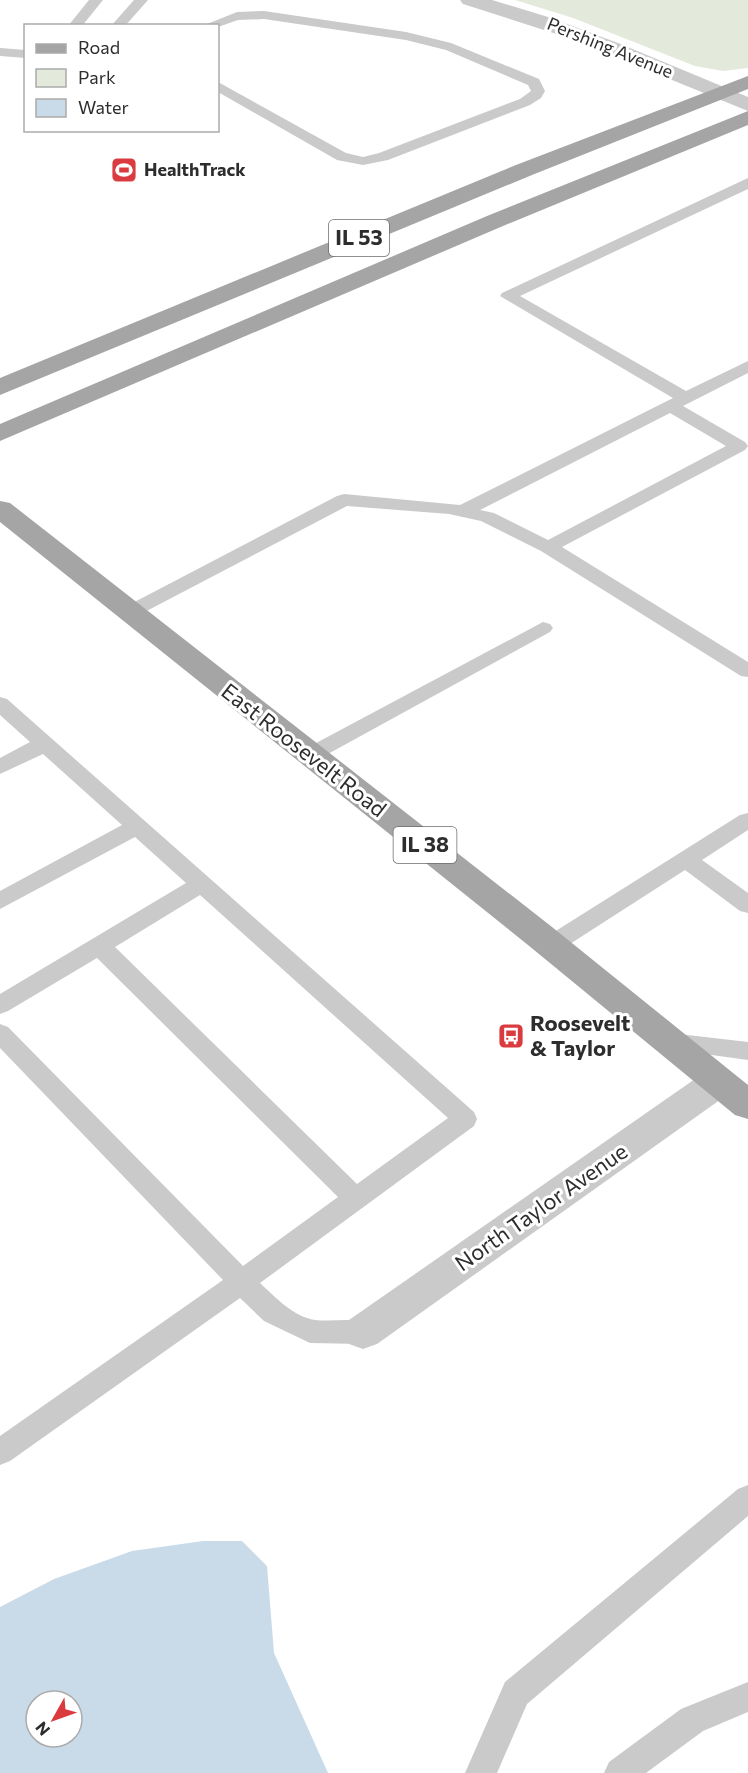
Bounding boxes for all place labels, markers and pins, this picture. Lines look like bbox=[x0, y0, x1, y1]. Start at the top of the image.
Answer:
sports icon: HealthTrack bbox=[109, 155, 139, 185]
place label: HealthTrack bbox=[144, 158, 246, 180]
place label: Roosevelt & Taylor bbox=[530, 1009, 630, 1061]
bus stop icon: Roosevelt & Taylor bbox=[496, 1021, 526, 1051]

